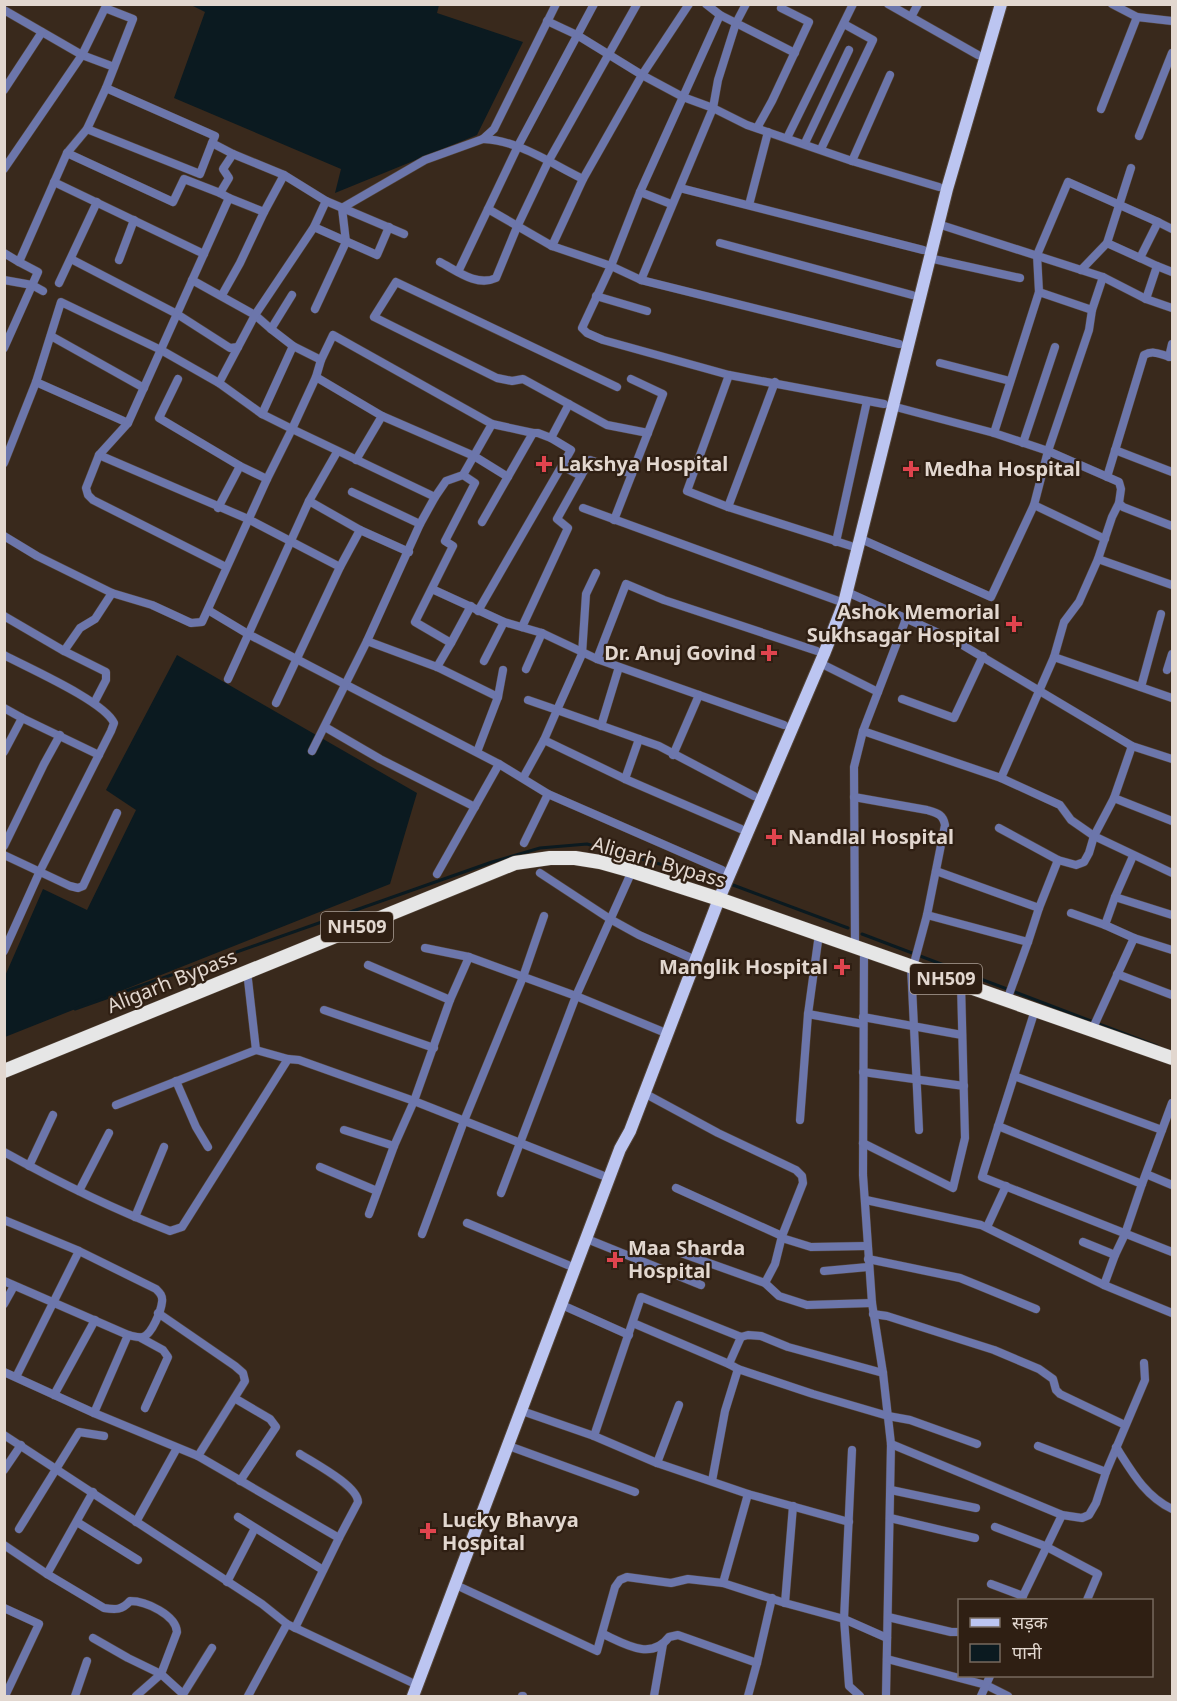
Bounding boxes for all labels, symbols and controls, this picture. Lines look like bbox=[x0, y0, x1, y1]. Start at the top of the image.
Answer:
place label: Lakshya Hospital bbox=[558, 450, 728, 477]
marker: Lakshya Hospital bbox=[535, 455, 553, 473]
place label: Medha Hospital bbox=[924, 455, 1081, 482]
marker: Medha Hospital bbox=[902, 460, 920, 478]
place label: Ashok Memorial Sukhsagar Hospital bbox=[807, 598, 1000, 648]
marker: Ashok Memorial Sukhsagar Hospital bbox=[1005, 615, 1023, 633]
place label: Dr. Anuj Govind bbox=[604, 639, 756, 666]
marker: Dr. Anuj Govind bbox=[760, 644, 778, 662]
place label: Nandlal Hospital bbox=[788, 823, 954, 850]
marker: Nandlal Hospital bbox=[765, 828, 783, 846]
street label: Aligarh Bypass bbox=[589, 829, 729, 894]
road number: NH509 bbox=[321, 912, 393, 942]
street label: Aligarh Bypass bbox=[103, 942, 241, 1019]
place label: Manglik Hospital bbox=[659, 953, 828, 980]
marker: Manglik Hospital bbox=[833, 958, 851, 976]
road number: NH509 bbox=[910, 964, 982, 994]
place label: Maa Sharda Hospital bbox=[628, 1234, 745, 1284]
marker: Maa Sharda Hospital bbox=[606, 1251, 624, 1269]
place label: Lucky Bhavya Hospital bbox=[442, 1506, 579, 1556]
marker: Lucky Bhavya Hospital bbox=[419, 1522, 437, 1540]
legend bbox=[958, 1599, 1153, 1677]
text: सड़क bbox=[1012, 1610, 1049, 1634]
text: पानी bbox=[1012, 1640, 1042, 1664]

